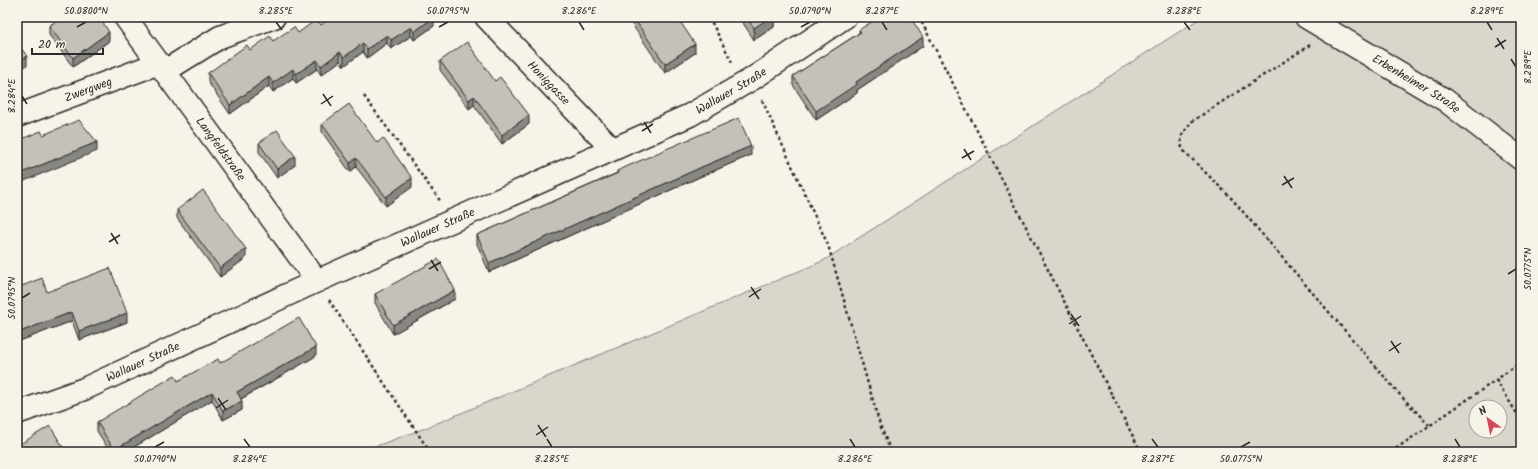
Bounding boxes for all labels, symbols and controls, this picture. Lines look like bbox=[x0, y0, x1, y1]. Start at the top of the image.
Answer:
text: 50.0800°N bbox=[64, 3, 108, 19]
text: 8.285°E bbox=[259, 3, 295, 19]
text: 50.0795°N bbox=[427, 3, 470, 19]
text: 8.286°E bbox=[561, 3, 598, 19]
text: 50.0790°N bbox=[789, 3, 831, 19]
text: 8.287°E bbox=[865, 3, 900, 19]
text: 8.288°E bbox=[1166, 3, 1203, 19]
text: 8.289°E bbox=[1470, 3, 1505, 19]
scale bar bbox=[32, 30, 103, 56]
text: 20 m bbox=[38, 35, 66, 54]
street label: Erbenheimer Straße bbox=[1369, 49, 1465, 119]
text: 8.289°E bbox=[1520, 49, 1536, 84]
street label: Honiggasse bbox=[523, 56, 575, 110]
street label: Wallauer Straße bbox=[692, 62, 771, 119]
street label: Zwergweg bbox=[62, 72, 115, 107]
text: 8.284°E bbox=[4, 77, 20, 113]
street label: Langfeldstraße bbox=[191, 113, 251, 185]
street label: Wallauer Straße bbox=[397, 202, 478, 252]
text: 50.0775°N bbox=[1520, 248, 1536, 290]
text: 50.0795°N bbox=[4, 276, 20, 319]
street label: Wallauer Straße bbox=[103, 336, 183, 387]
north arrow bbox=[1468, 399, 1508, 439]
text: N bbox=[1475, 402, 1491, 421]
text: 50.0790°N bbox=[134, 451, 176, 467]
text: 8.284°E bbox=[233, 451, 269, 467]
text: 8.285°E bbox=[535, 451, 571, 467]
text: 8.286°E bbox=[837, 451, 874, 467]
text: 8.287°E bbox=[1141, 451, 1176, 467]
text: 50.0775°N bbox=[1220, 451, 1262, 467]
text: 8.288°E bbox=[1442, 451, 1479, 467]

